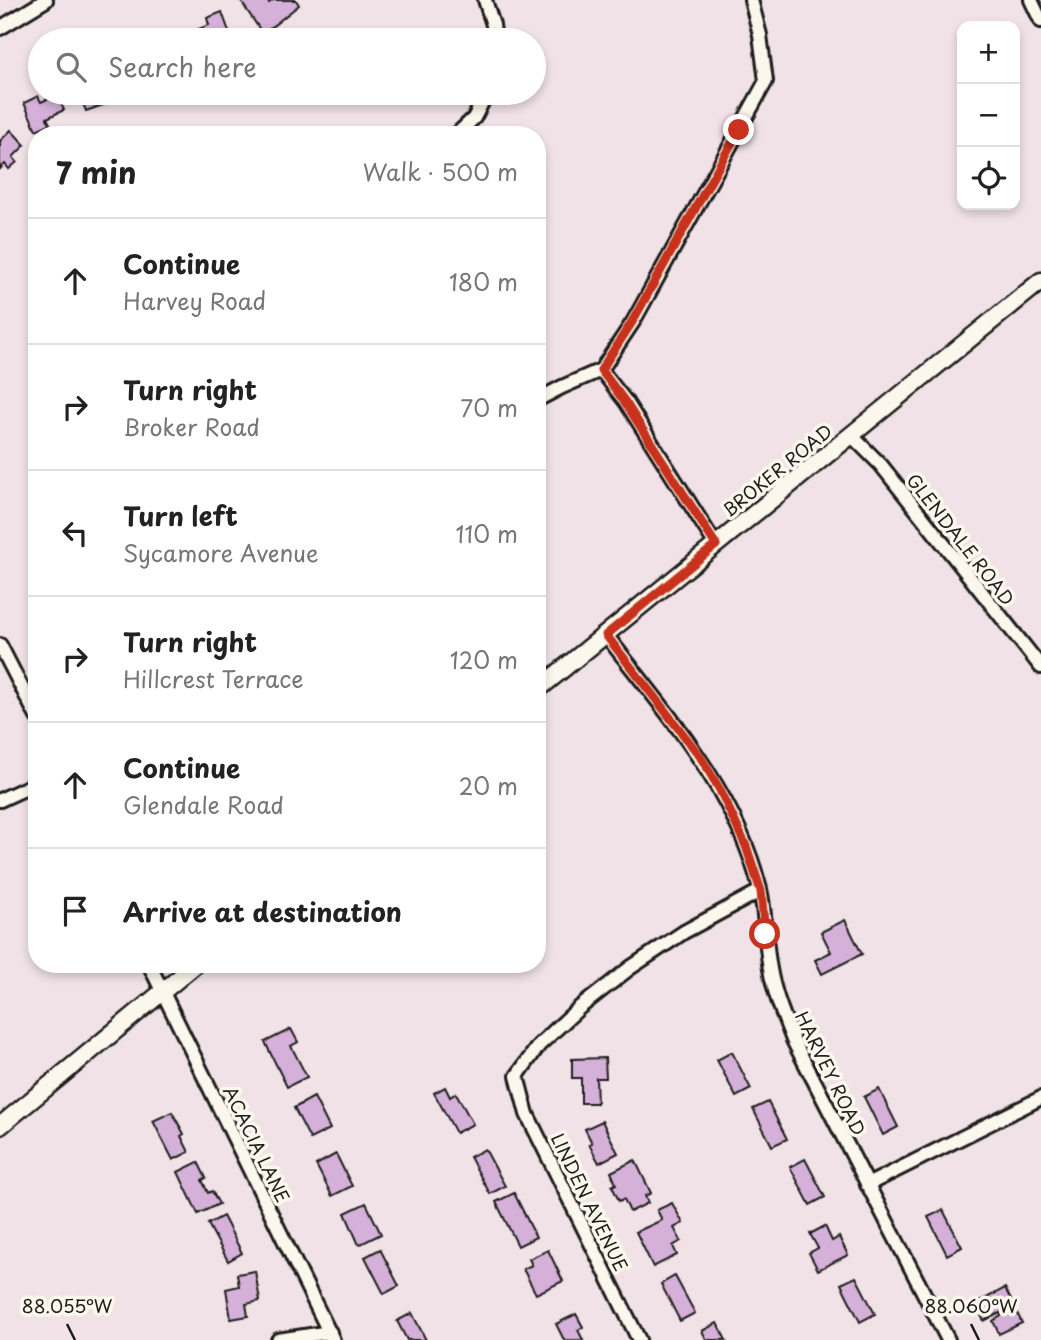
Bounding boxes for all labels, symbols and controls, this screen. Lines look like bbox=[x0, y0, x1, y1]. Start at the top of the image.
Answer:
map controls bbox=[957, 21, 1020, 210]
button: + bbox=[957, 21, 1020, 84]
search box bbox=[28, 28, 546, 105]
text: Search here bbox=[108, 47, 257, 86]
icon: search bbox=[52, 48, 90, 86]
button: − bbox=[957, 84, 1020, 147]
route end bbox=[723, 114, 754, 145]
button: locate bbox=[957, 147, 1020, 210]
text: 7 min bbox=[56, 149, 137, 194]
text: Walk · 500 m bbox=[363, 154, 518, 189]
text: Continue bbox=[123, 244, 240, 283]
icon: ahead bbox=[56, 262, 94, 300]
text: 180 m bbox=[449, 264, 518, 299]
text: Harvey Road bbox=[123, 283, 266, 318]
text: Turn right bbox=[123, 370, 257, 409]
icon: right bbox=[56, 388, 94, 426]
text: 70 m bbox=[460, 390, 518, 425]
text: Broker Road bbox=[123, 409, 260, 444]
street label: BROKER ROAD bbox=[716, 417, 838, 523]
street label: GLENDALE ROAD bbox=[901, 467, 1021, 611]
text: Turn left bbox=[123, 496, 238, 535]
icon: left bbox=[56, 514, 94, 552]
text: 110 m bbox=[456, 516, 518, 551]
text: Sycamore Avenue bbox=[123, 535, 319, 570]
text: Turn right bbox=[123, 622, 257, 661]
icon: right bbox=[56, 640, 94, 678]
text: 120 m bbox=[450, 642, 518, 677]
text: Hillcrest Terrace bbox=[123, 661, 303, 696]
text: Continue bbox=[123, 748, 240, 787]
icon: ahead bbox=[56, 766, 94, 804]
text: 20 m bbox=[459, 768, 518, 803]
text: Glendale Road bbox=[123, 787, 284, 822]
icon: arrive bbox=[56, 892, 94, 930]
text: Arrive at destination bbox=[123, 892, 402, 931]
route start bbox=[749, 918, 780, 949]
street label: HARVEY ROAD bbox=[789, 1006, 873, 1140]
street label: ACACIA LANE bbox=[217, 1081, 297, 1207]
street label: LINDEN AVENUE bbox=[545, 1128, 635, 1276]
text: 88.055°W bbox=[22, 1292, 113, 1319]
text: 88.060°W bbox=[925, 1292, 1018, 1319]

